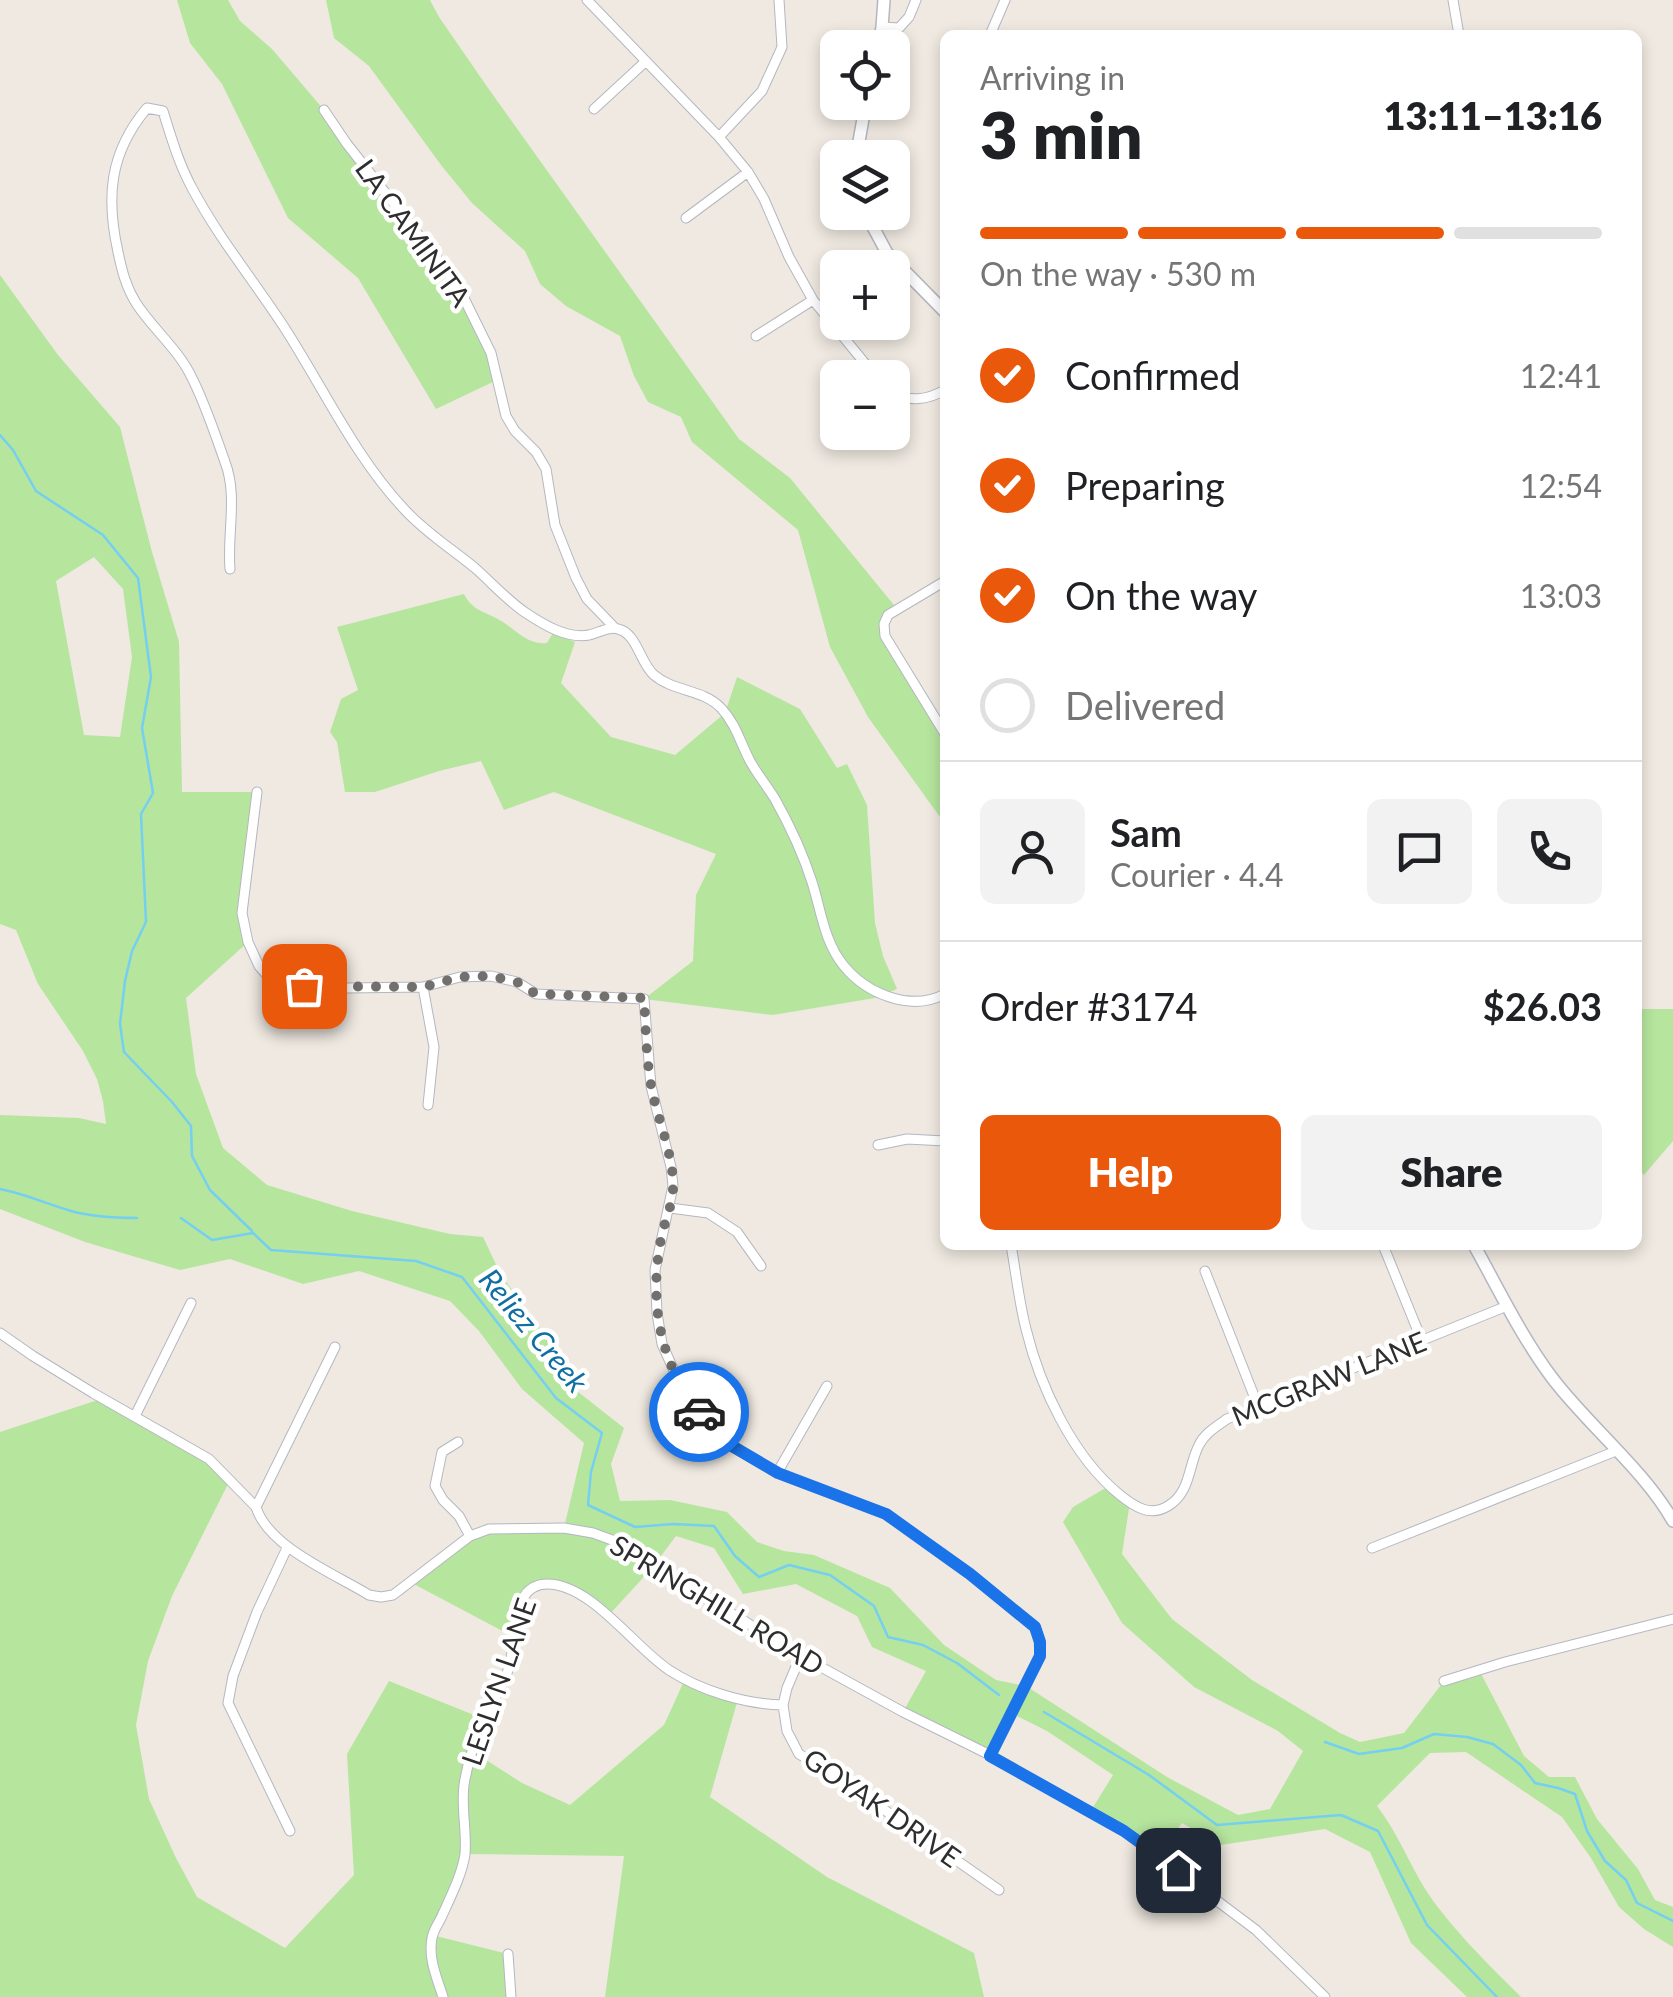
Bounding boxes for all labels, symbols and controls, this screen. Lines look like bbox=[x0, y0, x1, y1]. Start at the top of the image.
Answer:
map controls bbox=[820, 30, 910, 450]
button: locate bbox=[820, 30, 910, 120]
text: Arriving in bbox=[980, 58, 1125, 97]
text: 13:11–13:16 bbox=[1383, 92, 1602, 138]
text: 3 min bbox=[980, 95, 1142, 173]
button: layers bbox=[820, 140, 910, 230]
street label: LA CAMINITA bbox=[349, 152, 479, 313]
button: + bbox=[820, 250, 910, 340]
text: On the way · 530 m bbox=[980, 254, 1256, 293]
icon: check bbox=[980, 348, 1035, 403]
text: Confirmed bbox=[1065, 352, 1241, 398]
text: 12:41 bbox=[1520, 356, 1602, 395]
button: − bbox=[820, 360, 910, 450]
icon: check bbox=[980, 458, 1035, 513]
text: Preparing bbox=[1065, 462, 1225, 508]
text: 12:54 bbox=[1520, 466, 1602, 505]
icon: check bbox=[980, 568, 1035, 623]
text: On the way bbox=[1065, 572, 1257, 618]
text: 13:03 bbox=[1520, 576, 1602, 615]
text: Delivered bbox=[1065, 682, 1225, 728]
button: person bbox=[980, 799, 1085, 904]
button: chat bbox=[1367, 799, 1472, 904]
button: phone bbox=[1497, 799, 1602, 904]
text: Sam bbox=[1110, 809, 1182, 855]
text: Courier · 4.4 bbox=[1110, 855, 1284, 894]
pin bbox=[262, 944, 347, 1029]
icon: bag bbox=[277, 959, 332, 1014]
text: Order #3174 bbox=[980, 983, 1197, 1029]
text: $26.03 bbox=[1483, 983, 1602, 1029]
button: Help bbox=[980, 1115, 1281, 1230]
button: Share bbox=[1301, 1115, 1602, 1230]
water label: Reliez Creek bbox=[473, 1261, 597, 1399]
street label: MCGRAW LANE bbox=[1226, 1324, 1431, 1433]
courier bbox=[649, 1362, 749, 1462]
icon: car bbox=[672, 1385, 727, 1440]
street label: SPRINGHILL ROAD bbox=[605, 1527, 830, 1681]
street label: LESLYN LANE bbox=[454, 1594, 543, 1770]
street label: GOYAK DRIVE bbox=[798, 1741, 968, 1874]
pin bbox=[1136, 1828, 1221, 1913]
icon: home bbox=[1151, 1843, 1206, 1898]

